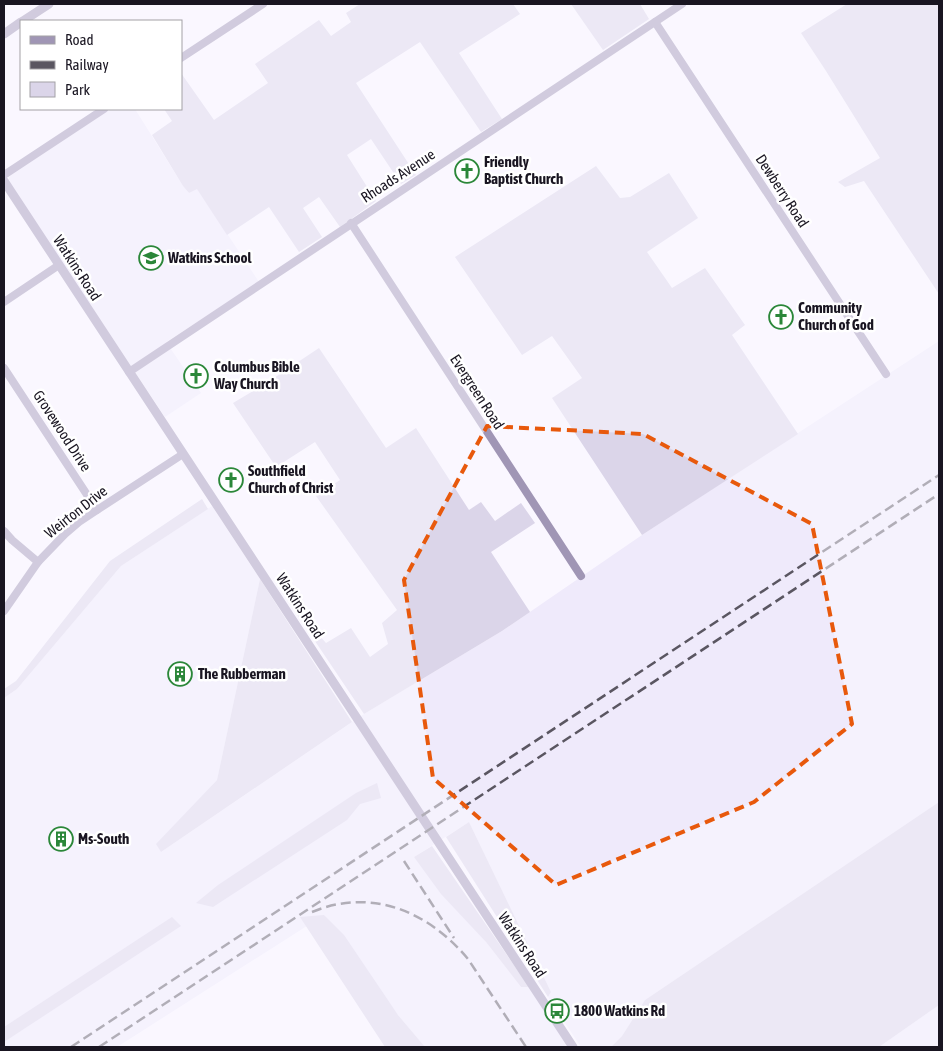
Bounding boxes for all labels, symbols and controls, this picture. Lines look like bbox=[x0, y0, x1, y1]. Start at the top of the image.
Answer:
legend bbox=[20, 20, 182, 110]
text: Road bbox=[65, 31, 94, 48]
text: Railway bbox=[65, 56, 109, 73]
text: Park bbox=[65, 81, 90, 98]
street label: Rhoads Avenue bbox=[358, 145, 438, 206]
street label: Dewberry Road bbox=[753, 151, 812, 230]
place label: Friendly Baptist Church bbox=[484, 153, 563, 187]
church icon: Friendly Baptist Church bbox=[454, 158, 480, 184]
street label: Watkins Road bbox=[50, 232, 105, 304]
school or university icon: Watkins School bbox=[138, 245, 164, 271]
place label: Watkins School bbox=[167, 249, 253, 266]
place label: Community Church of God bbox=[798, 299, 874, 333]
church icon: Community Church of God bbox=[768, 304, 794, 330]
street label: Evergreen Road bbox=[447, 351, 508, 432]
place label: Columbus Bible Way Church bbox=[213, 358, 300, 392]
church icon: Columbus Bible Way Church bbox=[183, 363, 209, 389]
street label: Grovewood Drive bbox=[30, 387, 95, 475]
place label: Southfield Church of Christ bbox=[248, 462, 334, 496]
church icon: Southfield Church of Christ bbox=[218, 467, 244, 493]
street label: Weirton Drive bbox=[41, 482, 110, 541]
street label: Watkins Road bbox=[273, 570, 328, 642]
building icon: The Rubberman bbox=[167, 661, 193, 687]
place label: The Rubberman bbox=[198, 665, 286, 682]
building icon: Ms-South bbox=[48, 826, 74, 852]
place label: Ms-South bbox=[78, 830, 129, 847]
street label: Watkins Road bbox=[495, 909, 550, 981]
bus stop icon: 1800 Watkins Rd bbox=[544, 998, 570, 1024]
place label: 1800 Watkins Rd bbox=[574, 1002, 665, 1019]

